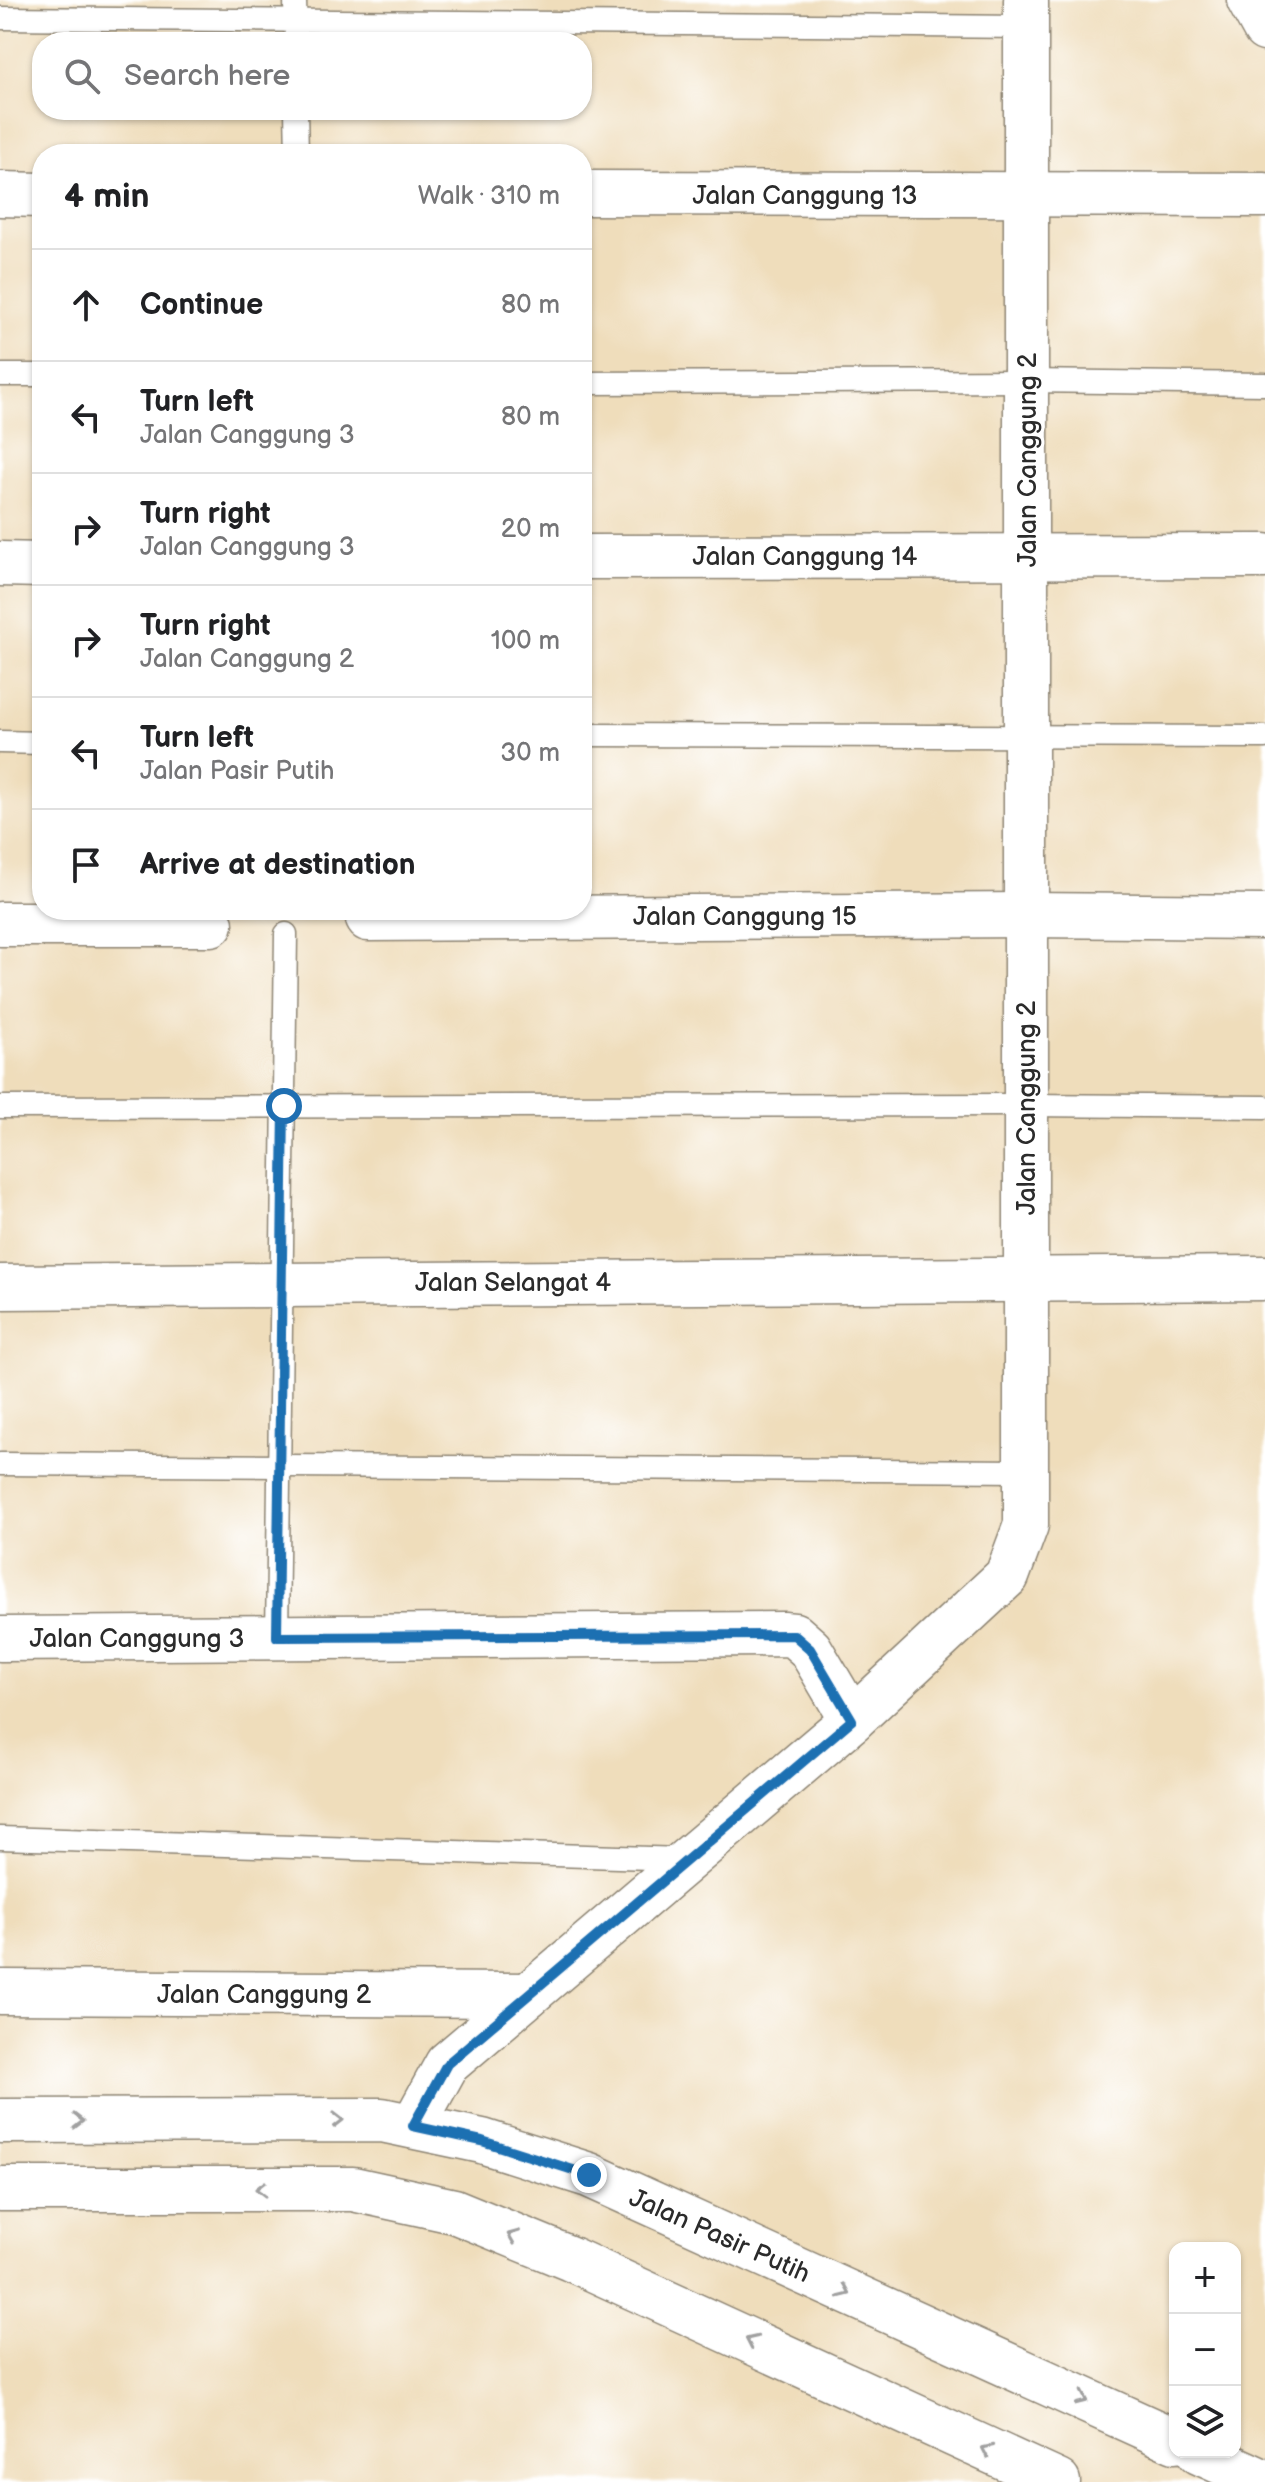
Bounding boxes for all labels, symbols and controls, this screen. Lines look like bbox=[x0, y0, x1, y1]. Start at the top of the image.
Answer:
search box bbox=[32, 32, 592, 120]
icon: search bbox=[60, 54, 104, 98]
text: Search here bbox=[124, 58, 290, 94]
text: 4 min bbox=[64, 176, 150, 217]
text: Walk · 310 m bbox=[418, 181, 560, 212]
street label: Jalan Canggung 13 bbox=[693, 181, 917, 212]
icon: ahead bbox=[64, 283, 108, 327]
text: Continue bbox=[140, 287, 263, 323]
text: 80 m bbox=[501, 290, 560, 321]
street label: Jalan Canggung 2 bbox=[1013, 352, 1044, 567]
text: Turn left bbox=[140, 384, 254, 420]
icon: left bbox=[64, 395, 108, 439]
text: 80 m bbox=[501, 402, 560, 433]
text: Jalan Canggung 3 bbox=[140, 420, 355, 451]
text: Turn right bbox=[140, 496, 271, 532]
icon: right bbox=[64, 507, 108, 551]
text: 20 m bbox=[501, 514, 560, 545]
text: Jalan Canggung 3 bbox=[140, 532, 355, 563]
street label: Jalan Canggung 14 bbox=[693, 542, 918, 573]
text: Turn right bbox=[140, 608, 271, 644]
icon: right bbox=[64, 619, 108, 663]
text: 100 m bbox=[491, 626, 560, 657]
text: Jalan Canggung 2 bbox=[140, 644, 354, 675]
text: Turn left bbox=[140, 720, 254, 756]
icon: left bbox=[64, 731, 108, 775]
text: 30 m bbox=[500, 738, 560, 769]
text: Jalan Pasir Putih bbox=[140, 756, 334, 787]
icon: arrive bbox=[64, 843, 108, 887]
text: Arrive at destination bbox=[140, 847, 416, 883]
street label: Jalan Canggung 15 bbox=[633, 902, 857, 933]
street label: Jalan Canggung 2 bbox=[1012, 1000, 1043, 1215]
route start bbox=[266, 1088, 302, 1124]
street label: Jalan Selangat 4 bbox=[415, 1268, 611, 1299]
street label: Jalan Canggung 3 bbox=[30, 1624, 244, 1655]
street label: Jalan Canggung 2 bbox=[157, 1980, 372, 2011]
one-way arrow bbox=[332, 2111, 345, 2129]
one-way arrow bbox=[72, 2112, 85, 2129]
route end bbox=[571, 2157, 607, 2193]
one-way arrow bbox=[254, 2180, 267, 2198]
street label: Jalan Pasir Putih bbox=[624, 2183, 815, 2290]
one-way arrow bbox=[507, 2229, 521, 2245]
map controls bbox=[1169, 2242, 1241, 2458]
button: + bbox=[1169, 2242, 1241, 2314]
one-way arrow bbox=[837, 2282, 852, 2298]
button: − bbox=[1169, 2314, 1241, 2386]
one-way arrow bbox=[745, 2335, 759, 2351]
button: layers bbox=[1169, 2386, 1241, 2458]
one-way arrow bbox=[1074, 2389, 1088, 2405]
one-way arrow bbox=[981, 2443, 996, 2459]

